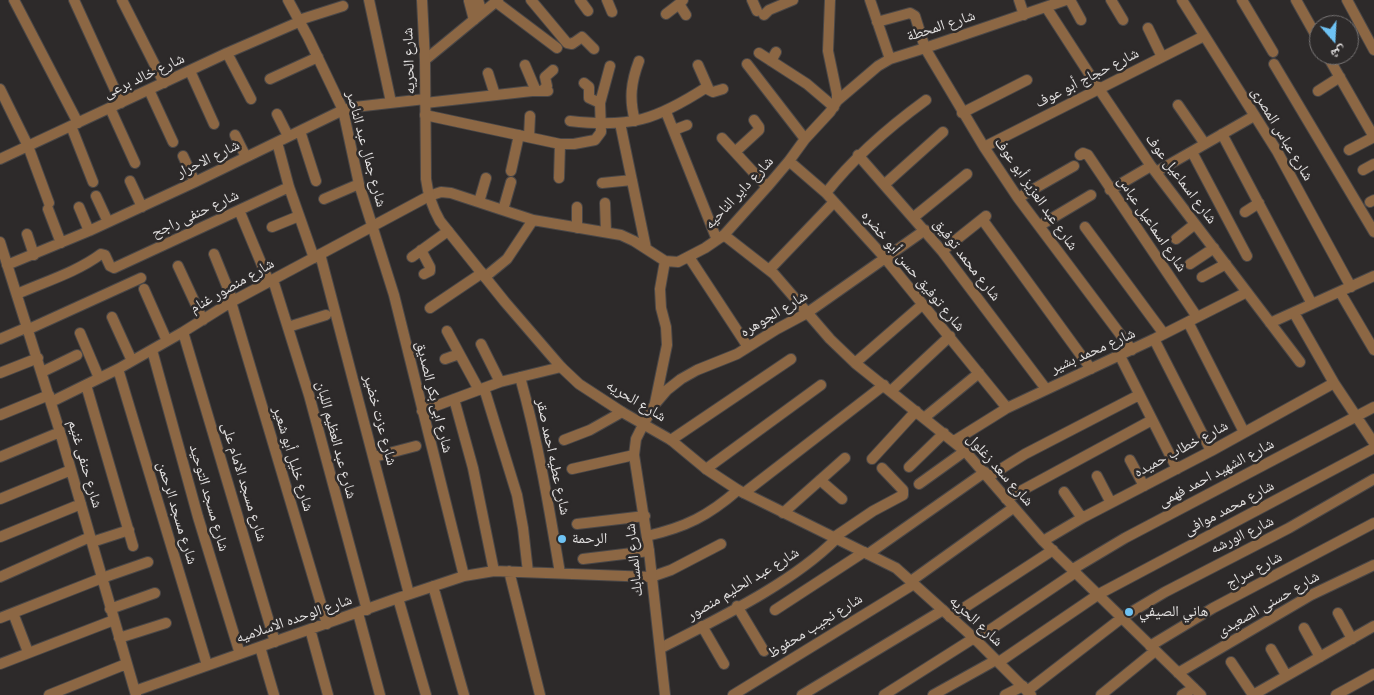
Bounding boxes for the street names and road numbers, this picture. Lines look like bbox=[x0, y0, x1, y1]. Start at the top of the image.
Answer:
street label: شارع المحطة bbox=[904, 6, 978, 46]
street label: شارع الحريه bbox=[399, 27, 419, 95]
street label: شارع حجاج أبو عوف bbox=[1032, 44, 1142, 112]
street label: شارع خالد برعى bbox=[101, 49, 187, 103]
street label: شارع عباس المصرى bbox=[1247, 84, 1317, 184]
street label: شارع جمال عبد الناصر bbox=[342, 89, 390, 209]
street label: شارع اسماعيل عوف bbox=[1141, 130, 1221, 228]
street label: شارع عبد العزيز أبو عوف bbox=[990, 134, 1082, 254]
street label: شارع الاحرار bbox=[173, 136, 243, 182]
street label: شارع داير الناحيه bbox=[701, 153, 777, 233]
street label: شارع اسماعيل عباس bbox=[1113, 173, 1191, 275]
street label: شارع حنفى راجح bbox=[148, 186, 242, 242]
street label: شارع توفيق حسن أبو خضره bbox=[857, 207, 969, 335]
street label: شارع محمد توفيق bbox=[929, 215, 1005, 305]
street label: شارع منصور غنام bbox=[187, 255, 277, 317]
street label: شارع الجوهره bbox=[737, 287, 811, 341]
street label: شارع محمد بشير bbox=[1048, 324, 1138, 378]
street label: شارع ابى بكر الصديق bbox=[411, 339, 457, 455]
street label: شارع عزت خضير bbox=[359, 373, 401, 467]
street label: شارع الحريه bbox=[603, 376, 669, 426]
street label: شارع عبد العظيم اللبان bbox=[312, 379, 360, 501]
street label: شارع عطيه احمد صقر bbox=[532, 397, 574, 517]
street label: شارع خليل أبو شعير bbox=[269, 404, 317, 514]
street label: شارع خطاب حميده bbox=[1131, 417, 1231, 481]
street label: شارع حنفى غنيم bbox=[64, 418, 106, 510]
street label: شارع مسجد الامام على bbox=[217, 420, 271, 544]
street label: شارع سعد زغلول bbox=[963, 430, 1037, 510]
street label: شارع الشهيد احمد فهمى bbox=[1155, 435, 1277, 511]
street label: شارع مسجد التوحيد bbox=[185, 442, 233, 554]
street label: شارع مسجد الرحمن bbox=[153, 459, 201, 567]
street label: شارع محمد موافى bbox=[1181, 477, 1277, 539]
street label: شارع الورشه bbox=[1207, 512, 1277, 558]
street label: شارع المسابك bbox=[621, 522, 647, 598]
street label: شارع عبد الحليم منصور bbox=[684, 543, 802, 625]
street label: شارع سراج bbox=[1223, 548, 1285, 592]
street label: شارع حسنى الصعيدى bbox=[1213, 567, 1323, 641]
street label: شارع نجيب محفوظ bbox=[764, 590, 866, 662]
street label: شارع الوحده الاسلاميه bbox=[234, 591, 354, 647]
street label: شارع الحريه bbox=[945, 592, 1007, 650]

